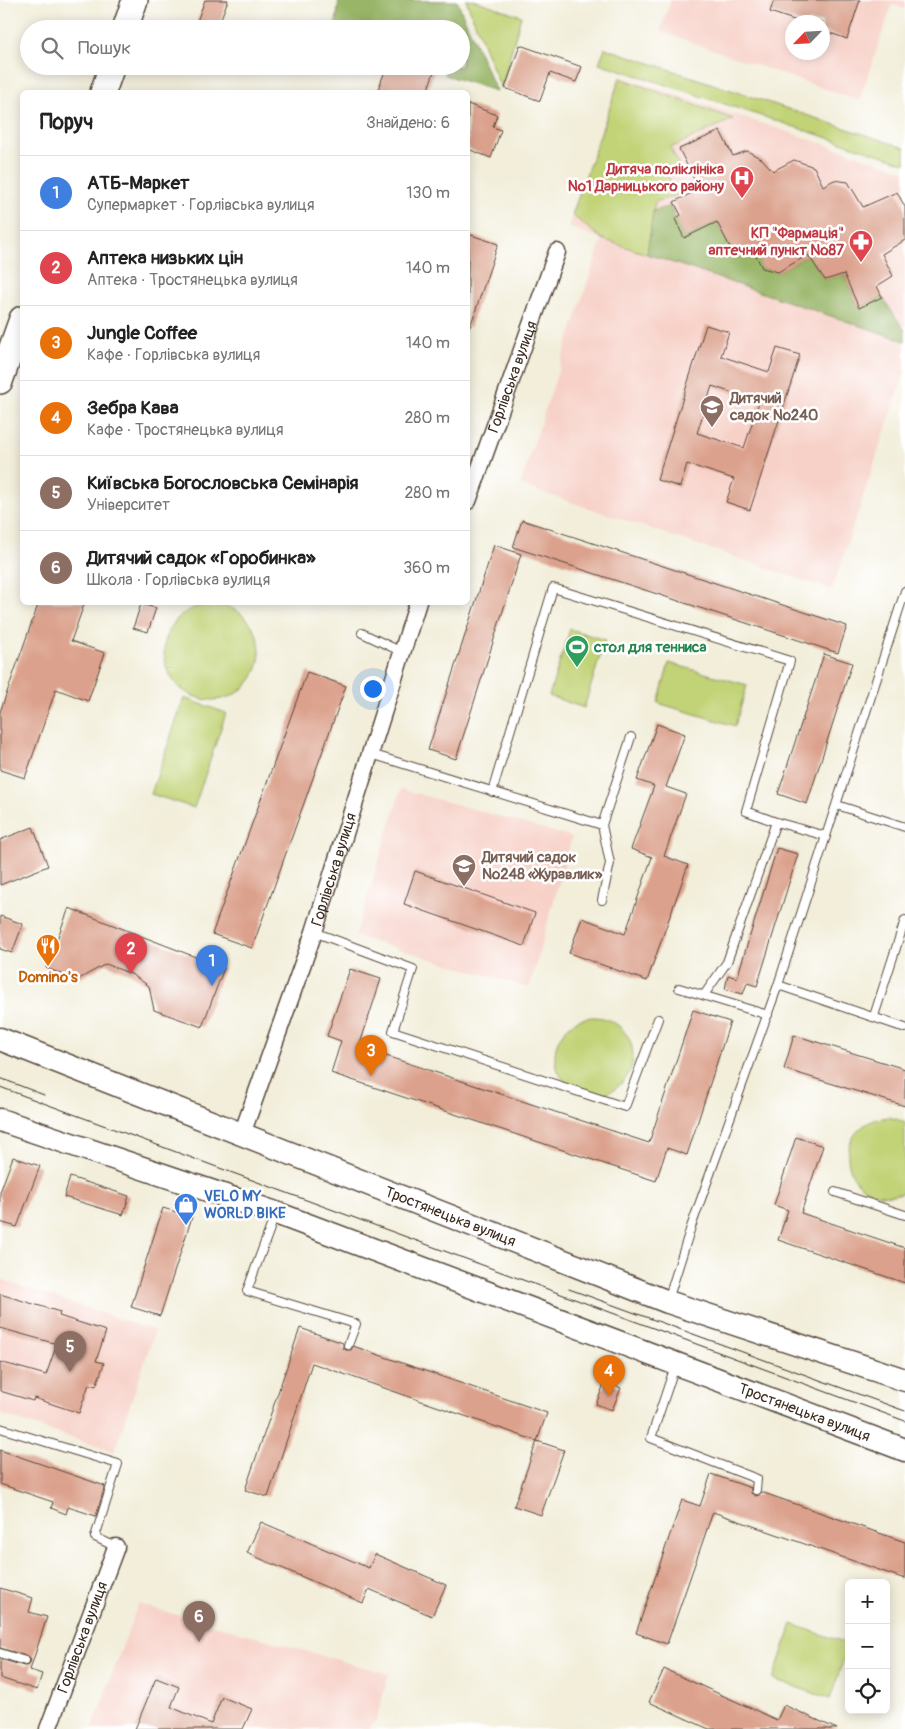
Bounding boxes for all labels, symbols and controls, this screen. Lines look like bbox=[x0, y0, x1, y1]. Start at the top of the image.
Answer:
north arrow bbox=[785, 15, 830, 60]
search box bbox=[20, 20, 470, 75]
icon: search bbox=[38, 34, 66, 62]
text: Пошук bbox=[78, 36, 131, 60]
text: Поруч bbox=[40, 109, 93, 136]
text: Знайдено: 6 bbox=[366, 113, 450, 133]
place label: Дитяча поліклініка №1 Дарницького району bbox=[568, 160, 725, 196]
hospital icon: Дитяча поліклініка №1 Дарницького району bbox=[729, 165, 755, 199]
text: АТБ-Маркет bbox=[87, 171, 190, 195]
text: 1 bbox=[53, 183, 59, 203]
text: 130 m bbox=[406, 183, 450, 203]
text: Супермаркет · Горлівська вулиця bbox=[87, 195, 315, 215]
place label: КП "Фармація" аптечний пункт №87 bbox=[709, 224, 844, 260]
pharmacy icon: КП "Фармація" аптечний пункт №87 bbox=[848, 229, 874, 263]
text: Аптека низьких цін bbox=[87, 246, 243, 270]
text: 2 bbox=[52, 258, 60, 278]
text: 140 m bbox=[406, 258, 450, 278]
text: Аптека · Тростянецька вулиця bbox=[87, 270, 298, 290]
street label: Горлівська вулиця bbox=[484, 318, 542, 435]
text: Jungle Coffee bbox=[87, 321, 197, 345]
text: 3 bbox=[52, 333, 60, 353]
text: 140 m bbox=[406, 333, 450, 353]
text: Кафе · Горлівська вулиця bbox=[87, 345, 260, 365]
place label: Дитячий садок №240 bbox=[729, 389, 818, 425]
school or university icon: Дитячий садок №240 bbox=[699, 394, 725, 428]
text: Зебра Кава bbox=[87, 396, 179, 420]
text: 4 bbox=[51, 408, 61, 428]
text: 280 m bbox=[404, 408, 450, 428]
text: Кафе · Тростянецька вулиця bbox=[87, 420, 284, 440]
text: Київська Богословська Семінарія bbox=[87, 471, 359, 495]
text: 5 bbox=[52, 483, 60, 503]
text: 280 m bbox=[404, 483, 450, 503]
text: Університет bbox=[87, 495, 170, 515]
text: Дитячий садок «Горобинка» bbox=[87, 546, 316, 570]
text: 6 bbox=[51, 558, 61, 578]
text: 360 m bbox=[403, 558, 450, 578]
text: Школа · Горлівська вулиця bbox=[87, 570, 270, 590]
sports icon: стол для тенниса bbox=[564, 634, 590, 668]
place label: стол для тенниса bbox=[593, 638, 706, 657]
your location bbox=[360, 676, 386, 702]
street label: Горлівська вулиця bbox=[307, 811, 361, 929]
place label: Дитячий садок №248 «Журавлик» bbox=[481, 848, 603, 884]
school or university icon: Дитячий садок №248 «Журавлик» bbox=[451, 853, 477, 887]
restaurant icon: Domino's bbox=[35, 933, 61, 967]
pin: 2 bbox=[115, 933, 147, 974]
pin: 1 bbox=[196, 945, 228, 986]
place label: Domino's bbox=[18, 968, 78, 987]
pin: 3 bbox=[355, 1035, 387, 1076]
street label: Тростянецька вулиця bbox=[382, 1182, 519, 1251]
place label: VELO MY WORLD BIKE bbox=[204, 1187, 286, 1223]
shop icon: VELO MY WORLD BIKE bbox=[173, 1192, 199, 1226]
pin: 5 bbox=[54, 1331, 86, 1372]
pin: 4 bbox=[593, 1355, 625, 1396]
street label: Тростянецька вулиця bbox=[736, 1379, 873, 1446]
street label: Горлівська вулиця bbox=[53, 1579, 112, 1696]
map controls bbox=[845, 1579, 890, 1714]
button: + bbox=[845, 1579, 890, 1624]
pin: 6 bbox=[183, 1601, 215, 1642]
button: − bbox=[845, 1624, 890, 1669]
button: locate bbox=[845, 1669, 890, 1714]

